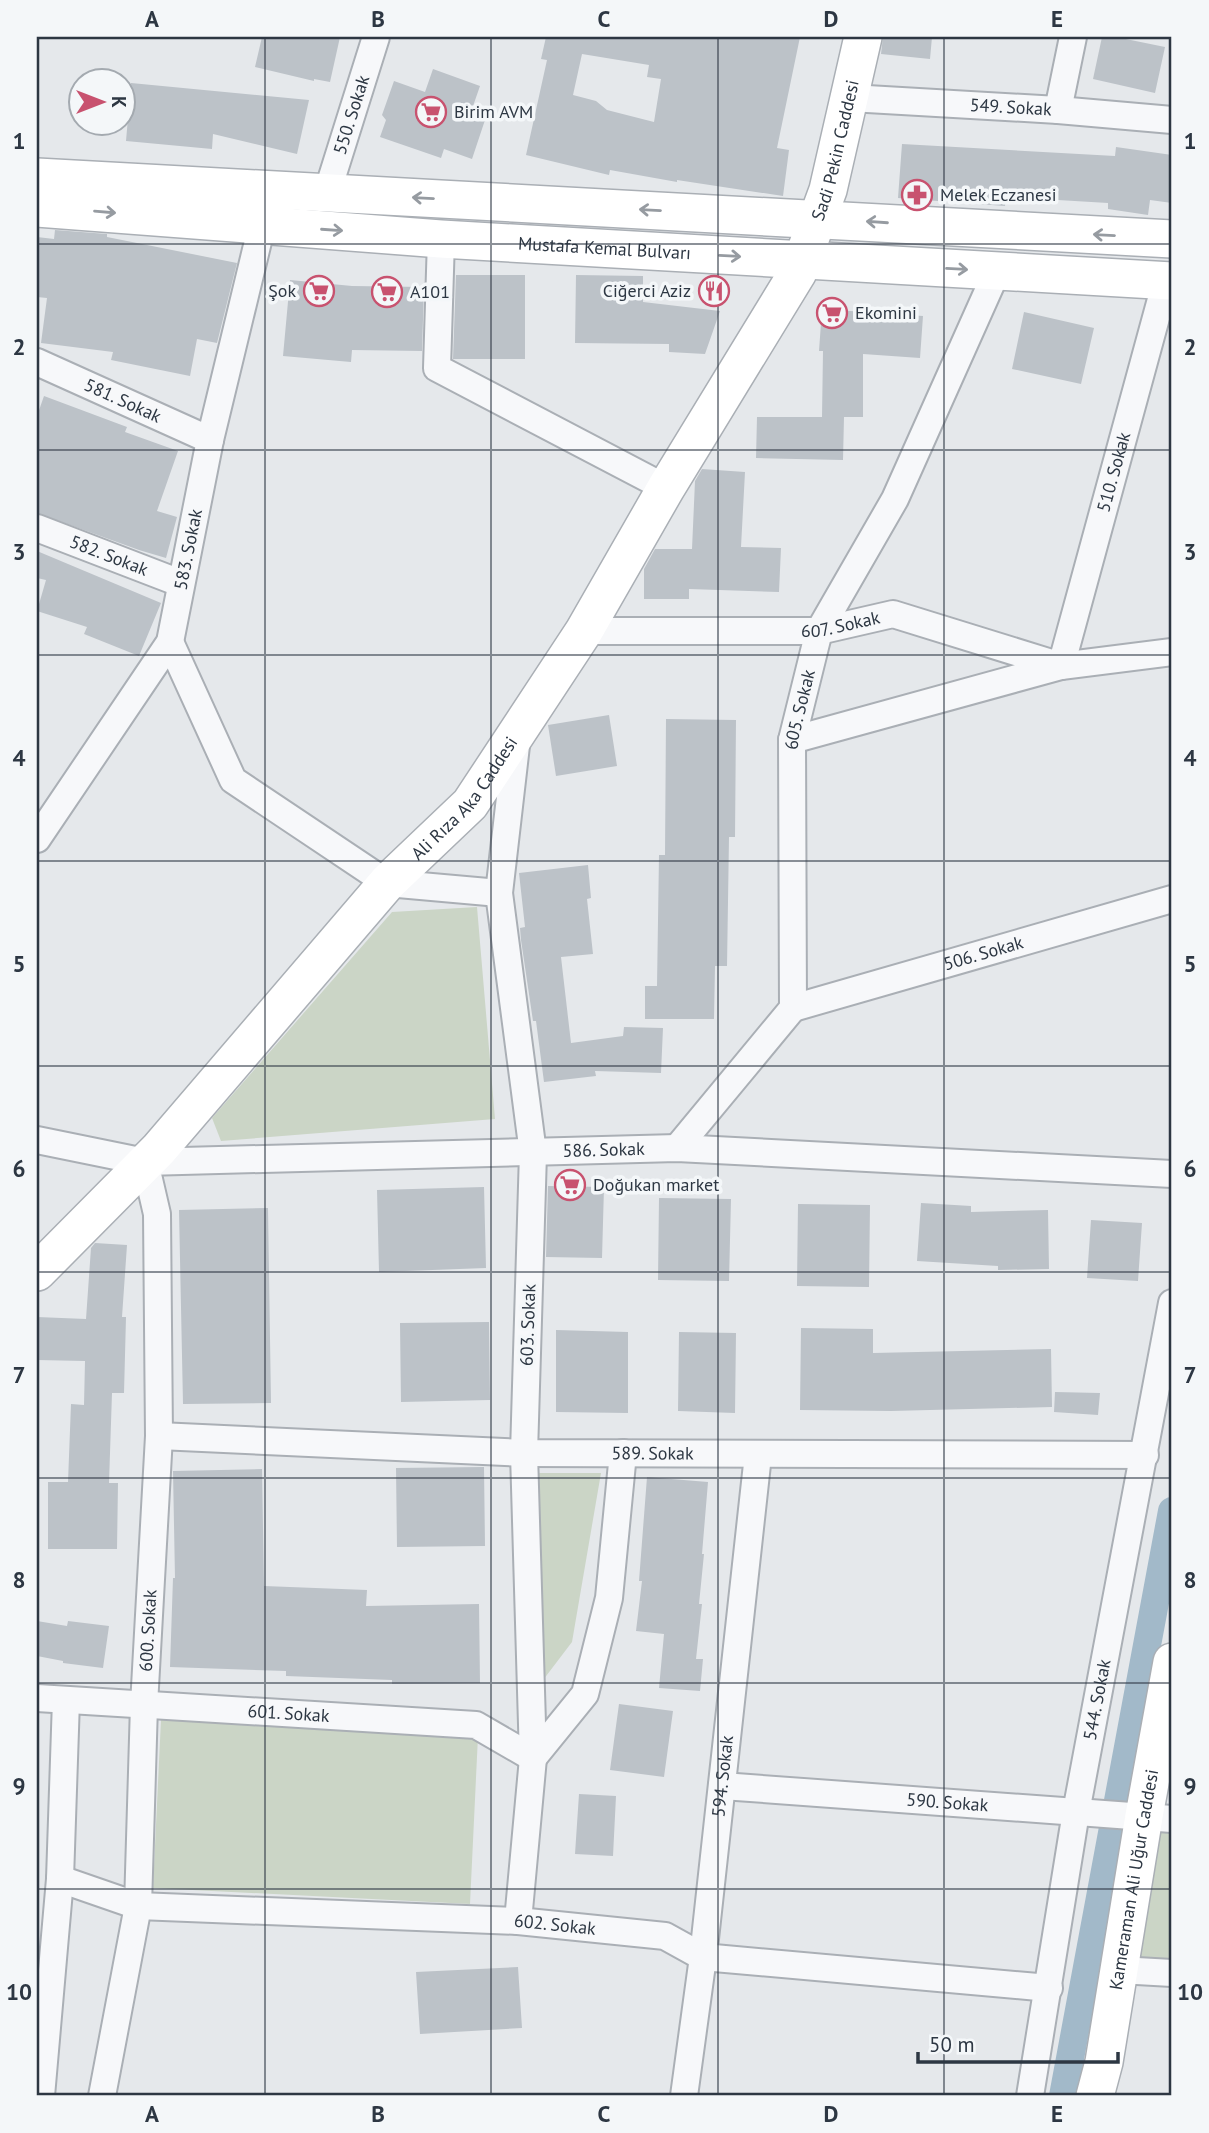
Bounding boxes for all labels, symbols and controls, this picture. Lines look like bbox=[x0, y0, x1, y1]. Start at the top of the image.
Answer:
text: A bbox=[145, 4, 159, 33]
text: B bbox=[371, 4, 385, 33]
text: C bbox=[598, 4, 611, 33]
text: D bbox=[824, 4, 838, 33]
text: E bbox=[1051, 4, 1063, 33]
north arrow bbox=[66, 66, 136, 136]
street label: 550. Sokak bbox=[328, 72, 374, 157]
street label: Sadi Pekin Caddesi bbox=[806, 78, 864, 224]
street label: 549. Sokak bbox=[969, 93, 1053, 121]
supermarket icon: Birim AVM bbox=[414, 95, 448, 129]
text: K bbox=[107, 96, 131, 108]
place label: Birim AVM bbox=[454, 100, 533, 123]
text: 1 bbox=[12, 126, 26, 155]
text: 1 bbox=[1183, 126, 1197, 155]
pharmacy icon: Melek Eczanesi bbox=[900, 178, 934, 212]
place label: Melek Eczanesi bbox=[940, 183, 1057, 206]
one-way arrow bbox=[411, 192, 434, 205]
one-way arrow bbox=[639, 203, 662, 216]
one-way arrow bbox=[93, 206, 116, 219]
one-way arrow bbox=[866, 216, 889, 229]
one-way arrow bbox=[320, 224, 342, 237]
one-way arrow bbox=[1093, 229, 1116, 242]
street label: Mustafa Kemal Bulvarı bbox=[518, 231, 692, 264]
one-way arrow bbox=[718, 250, 741, 263]
one-way arrow bbox=[945, 263, 968, 276]
supermarket icon: Şok bbox=[302, 274, 336, 308]
restaurant icon: Ciğerci Aziz bbox=[697, 274, 731, 308]
supermarket icon: A101 bbox=[370, 275, 404, 309]
place label: Şok bbox=[268, 279, 296, 302]
place label: Ciğerci Aziz bbox=[603, 279, 691, 302]
place label: A101 bbox=[410, 280, 450, 303]
supermarket icon: Ekomini bbox=[815, 296, 849, 330]
place label: Ekomini bbox=[855, 301, 917, 324]
text: 2 bbox=[12, 332, 26, 361]
text: 2 bbox=[1183, 332, 1197, 361]
street label: 581. Sokak bbox=[81, 373, 165, 428]
street label: 510. Sokak bbox=[1092, 429, 1135, 515]
street label: 583. Sokak bbox=[169, 507, 207, 592]
street label: 582. Sokak bbox=[67, 530, 152, 581]
text: 3 bbox=[12, 537, 26, 566]
text: 3 bbox=[1183, 537, 1197, 566]
street label: 607. Sokak bbox=[801, 605, 882, 642]
street label: 605. Sokak bbox=[780, 667, 820, 750]
street label: Ali Rıza Aka Caddesi bbox=[406, 732, 522, 865]
text: 4 bbox=[12, 743, 26, 772]
text: 4 bbox=[1183, 743, 1197, 772]
street label: 506. Sokak bbox=[941, 930, 1026, 975]
text: 5 bbox=[12, 949, 26, 978]
text: 5 bbox=[1183, 949, 1197, 978]
street label: 586. Sokak bbox=[562, 1137, 645, 1162]
text: 6 bbox=[12, 1154, 26, 1183]
text: 6 bbox=[1183, 1154, 1197, 1183]
supermarket icon: Doğukan market bbox=[553, 1168, 587, 1202]
place label: Doğukan market bbox=[593, 1173, 719, 1196]
street label: 603. Sokak bbox=[515, 1283, 540, 1366]
text: 7 bbox=[12, 1360, 26, 1389]
text: 7 bbox=[1183, 1360, 1197, 1389]
street label: 589. Sokak bbox=[612, 1441, 694, 1465]
text: 8 bbox=[12, 1565, 26, 1594]
text: 8 bbox=[1183, 1565, 1197, 1594]
street label: 600. Sokak bbox=[134, 1589, 161, 1672]
street label: 544. Sokak bbox=[1078, 1657, 1116, 1742]
street label: 601. Sokak bbox=[247, 1699, 331, 1727]
street label: 594. Sokak bbox=[706, 1734, 738, 1818]
street label: Kameraman Ali Uğur Caddesi bbox=[1104, 1767, 1163, 1992]
text: 9 bbox=[12, 1771, 26, 1800]
text: 9 bbox=[1183, 1771, 1197, 1800]
street label: 590. Sokak bbox=[906, 1788, 990, 1817]
street label: 602. Sokak bbox=[513, 1909, 597, 1940]
text: 10 bbox=[6, 1977, 32, 2006]
text: 10 bbox=[1177, 1977, 1203, 2006]
scale bar bbox=[918, 2021, 1118, 2065]
text: 50 m bbox=[929, 2031, 975, 2058]
text: A bbox=[145, 2099, 159, 2128]
text: B bbox=[371, 2099, 385, 2128]
text: C bbox=[598, 2099, 611, 2128]
text: D bbox=[824, 2099, 838, 2128]
text: E bbox=[1051, 2099, 1063, 2128]

